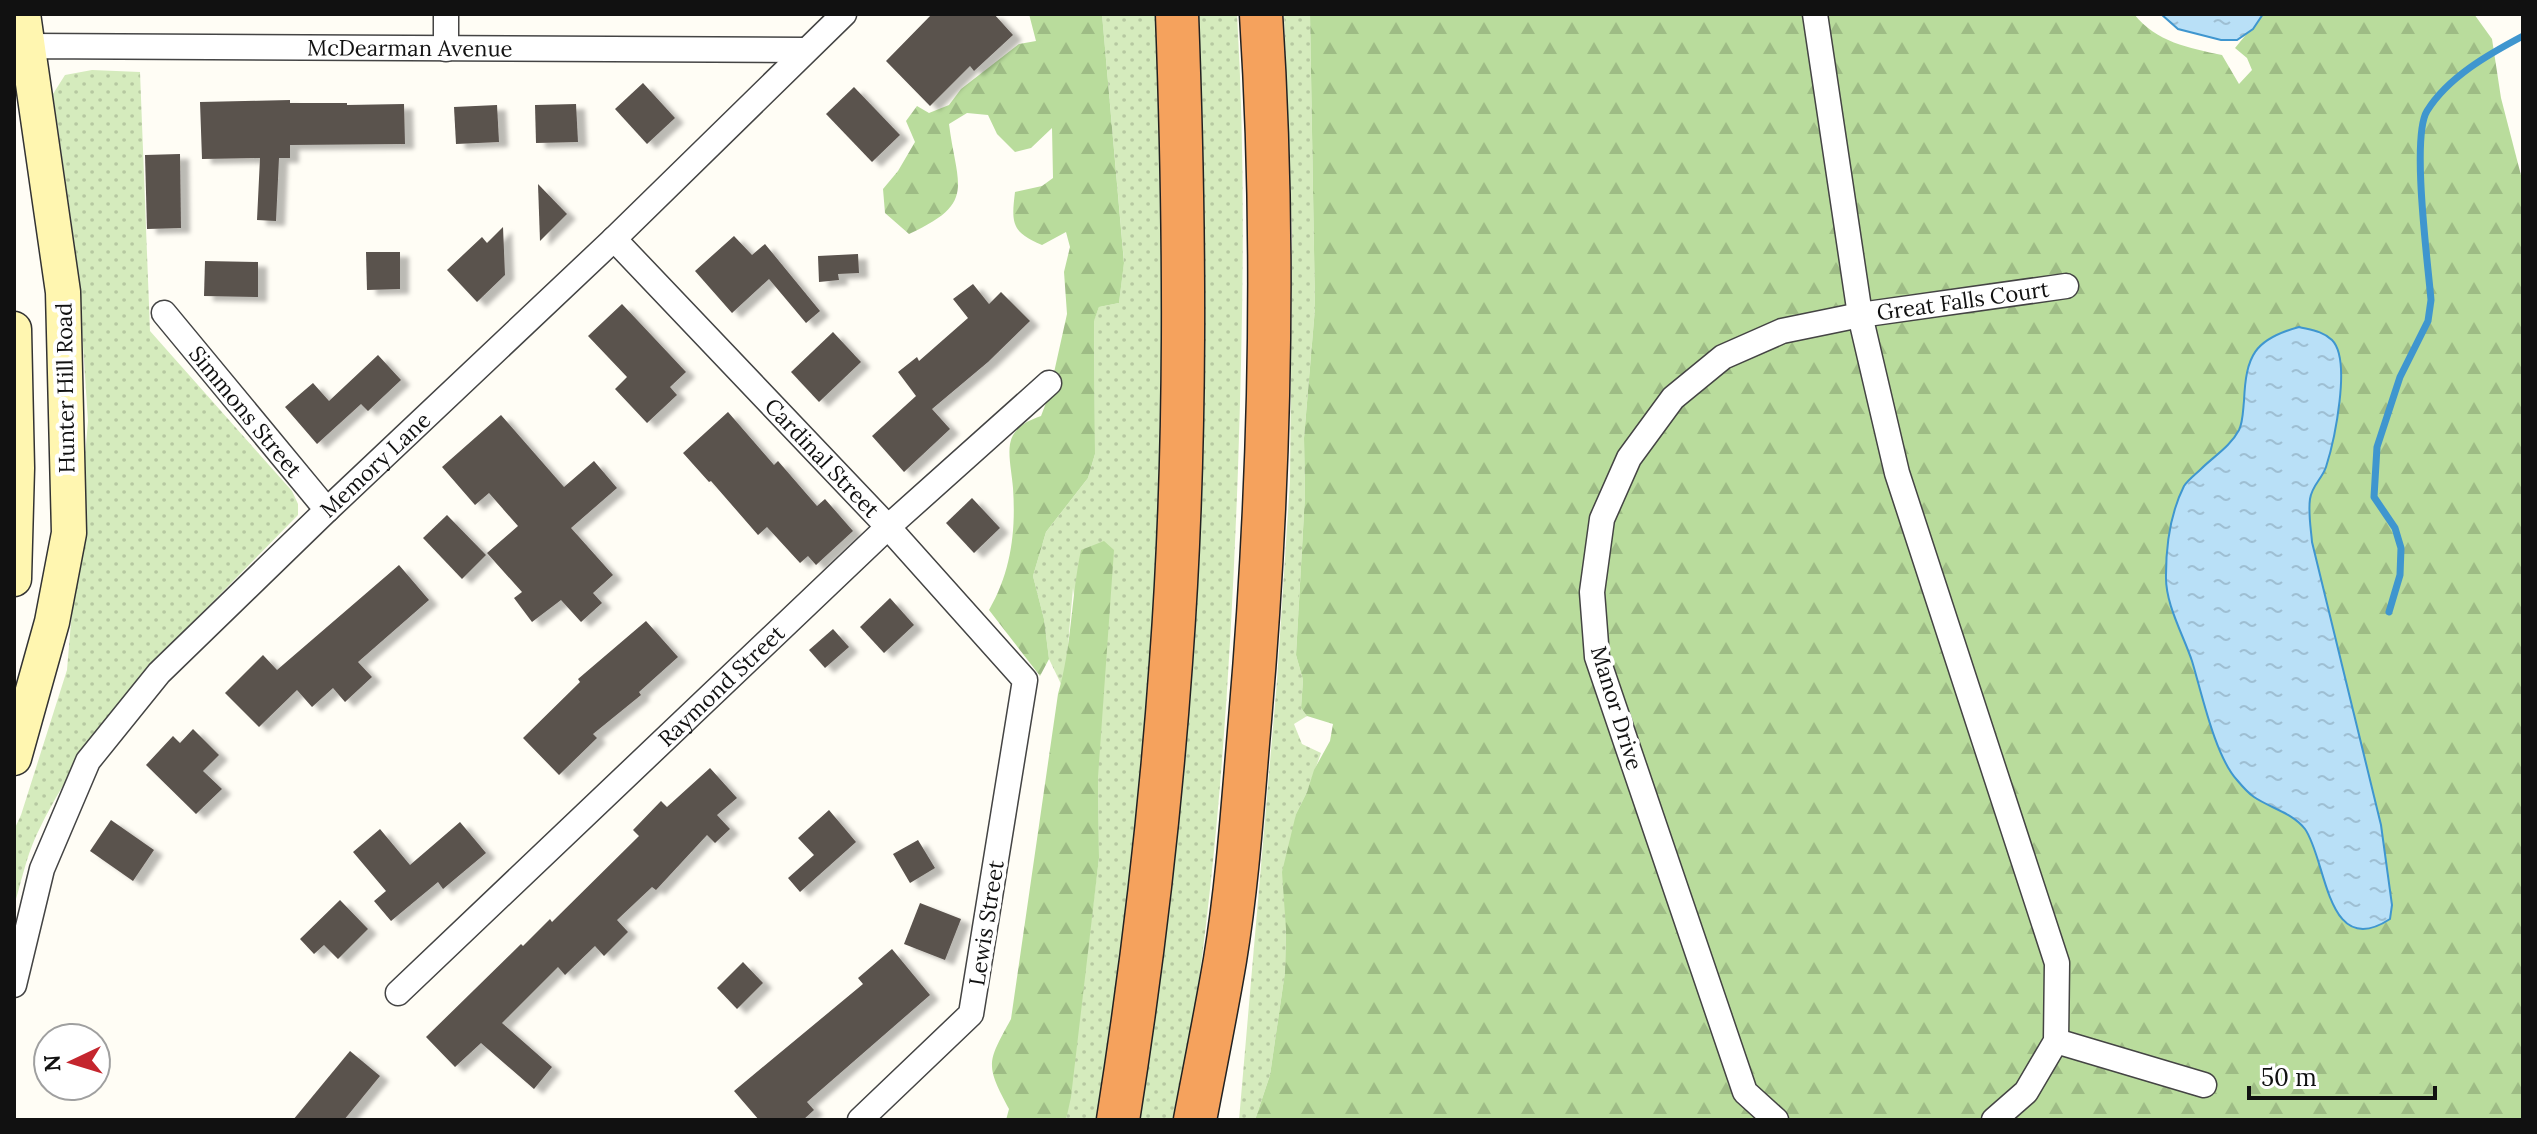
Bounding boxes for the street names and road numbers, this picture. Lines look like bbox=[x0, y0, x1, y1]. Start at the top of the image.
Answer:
street label: McDearman Avenue bbox=[307, 33, 513, 62]
street label: Great Falls Court bbox=[1875, 274, 2051, 326]
street label: Hunter Hill Road bbox=[50, 302, 80, 474]
street label: Simmons Street bbox=[183, 340, 308, 484]
street label: Cardinal Street bbox=[759, 392, 886, 524]
street label: Memory Lane bbox=[314, 406, 436, 523]
street label: Raymond Street bbox=[652, 619, 791, 752]
street label: Manor Drive bbox=[1585, 643, 1649, 773]
street label: Lewis Street bbox=[962, 858, 1010, 988]

